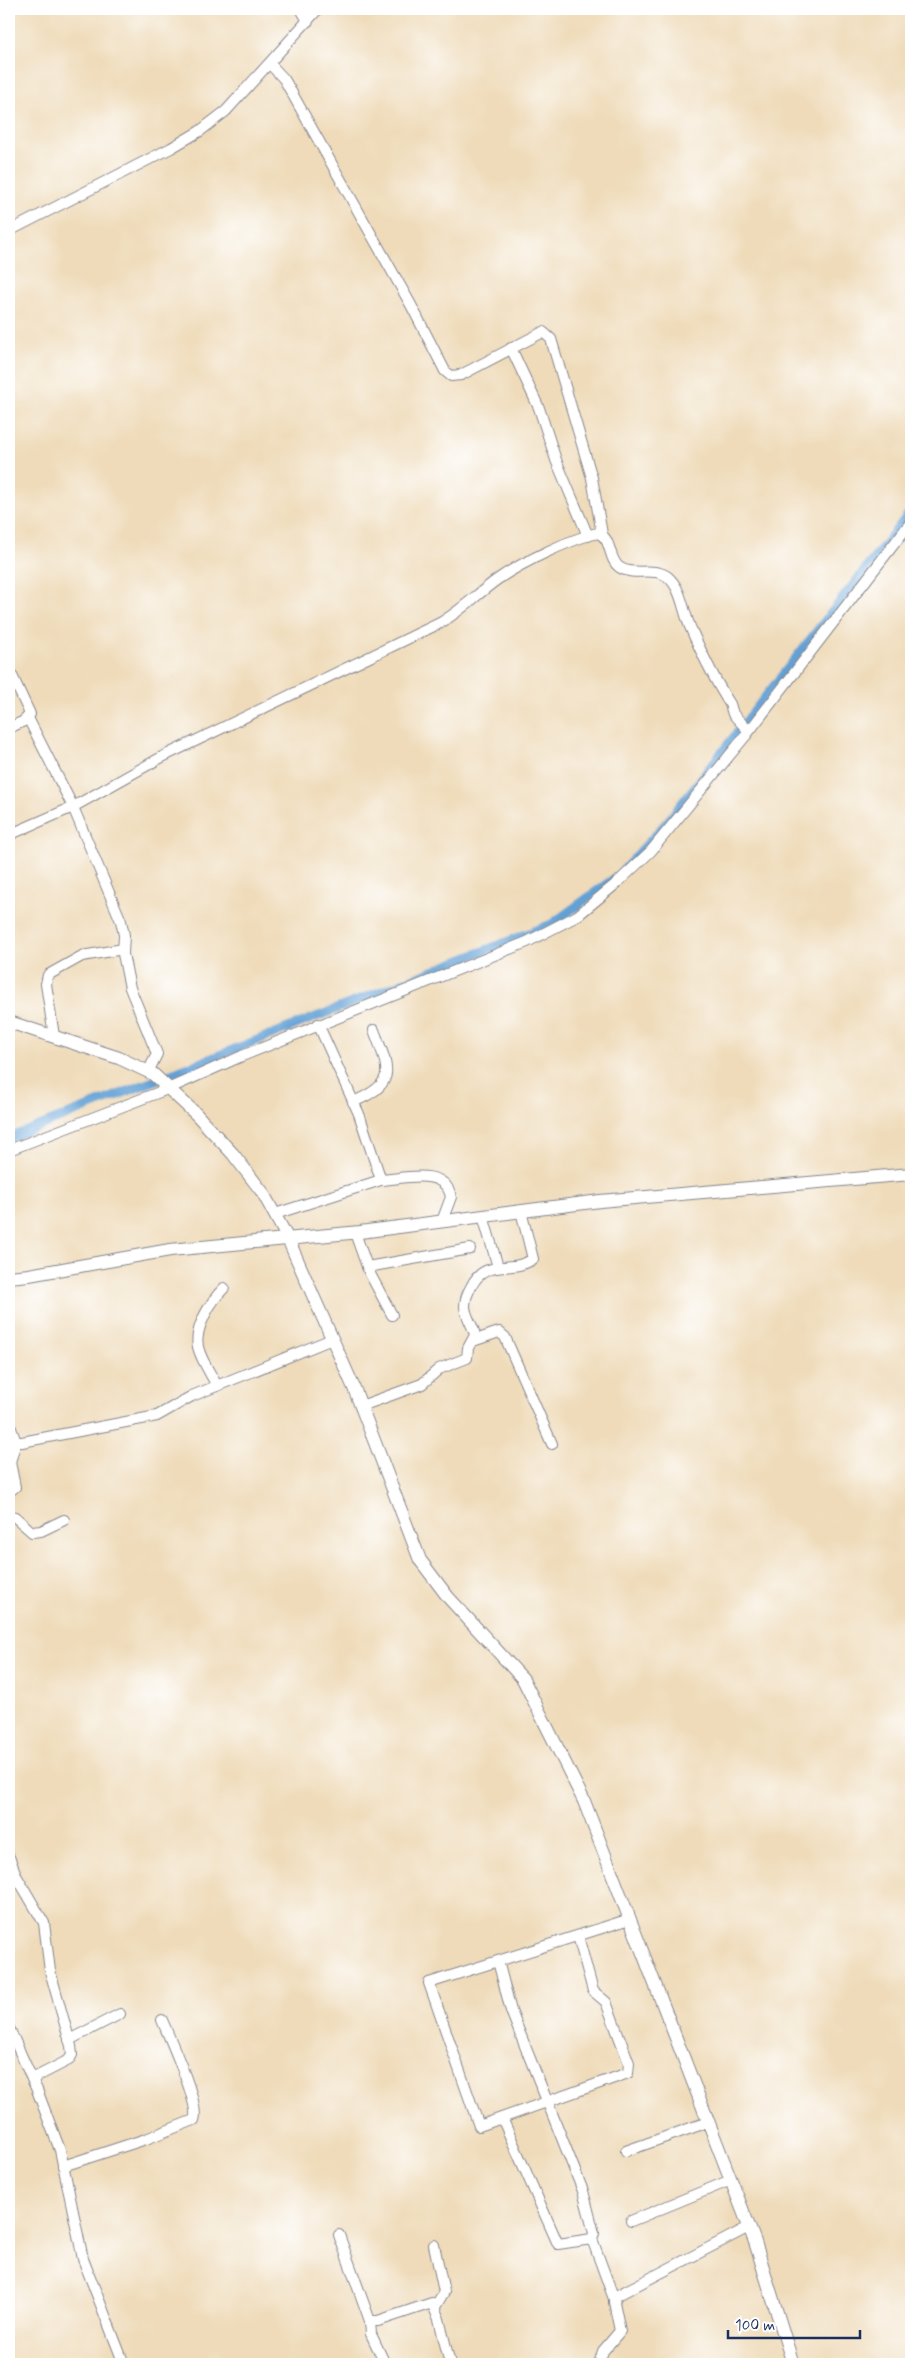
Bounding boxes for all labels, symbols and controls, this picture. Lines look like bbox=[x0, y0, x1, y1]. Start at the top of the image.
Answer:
scale bar bbox=[728, 2308, 860, 2340]
text: 100 m bbox=[735, 2316, 775, 2336]

